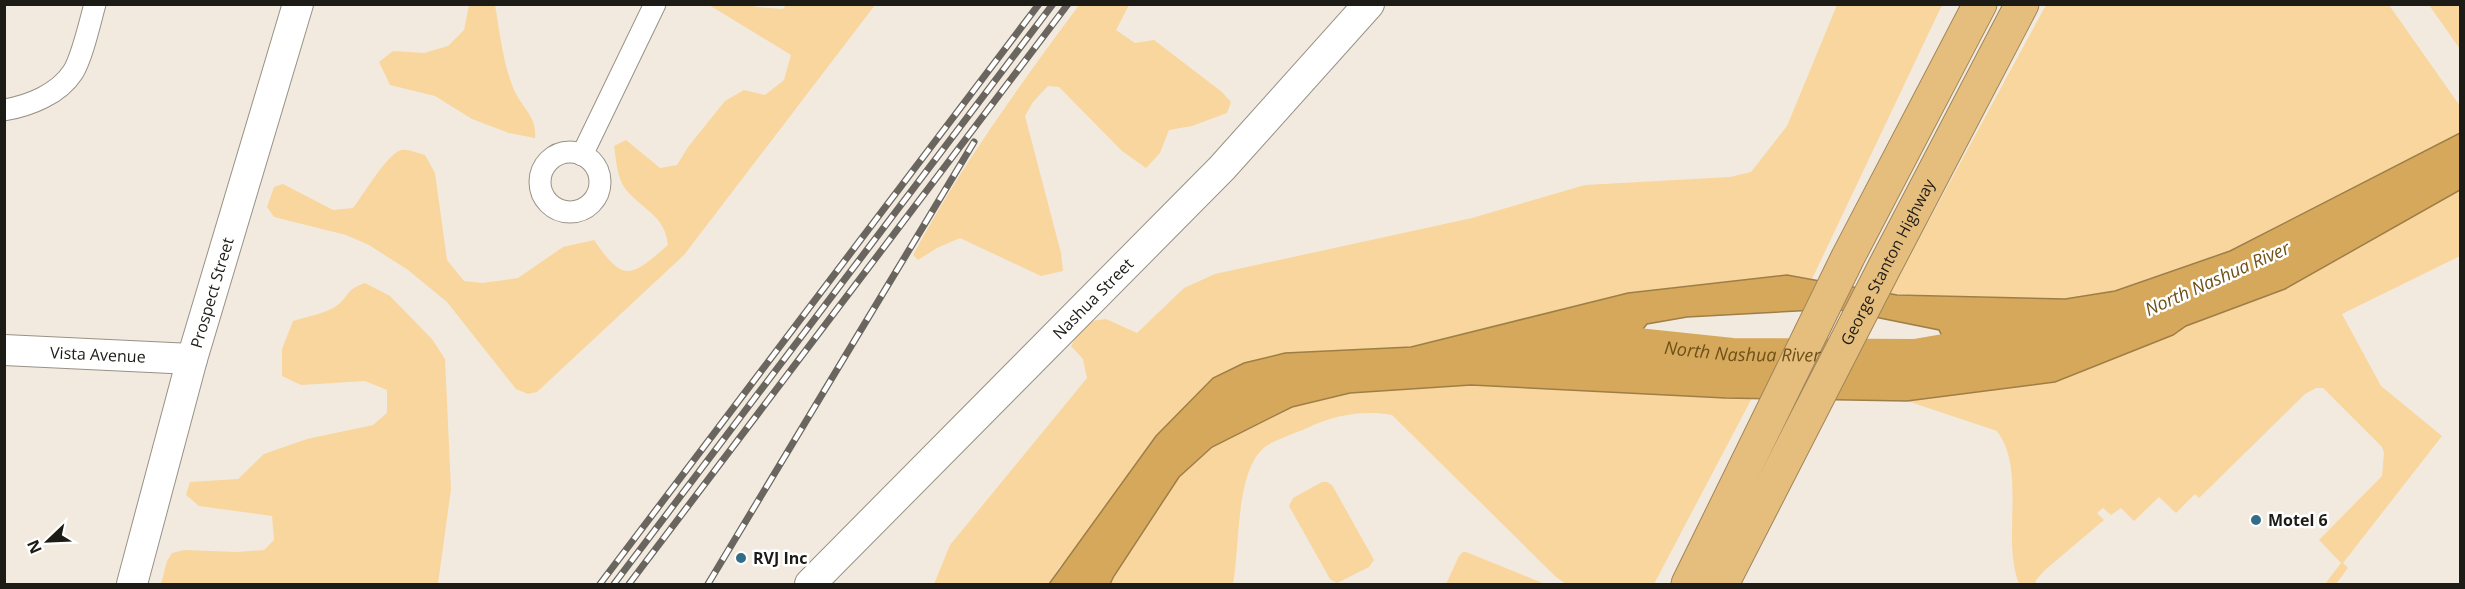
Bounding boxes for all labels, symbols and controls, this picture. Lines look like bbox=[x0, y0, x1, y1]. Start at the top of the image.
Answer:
street label: George Stanton Highway bbox=[1835, 174, 1940, 349]
street label: Prospect Street bbox=[185, 234, 239, 351]
water label: North Nashua River bbox=[2141, 235, 2294, 321]
street label: Nashua Street bbox=[1048, 253, 1138, 344]
water label: North Nashua River bbox=[1663, 335, 1821, 366]
street label: Vista Avenue bbox=[50, 341, 146, 368]
place label: Motel 6 bbox=[2268, 509, 2328, 531]
north arrow bbox=[18, 511, 78, 571]
marker: Motel 6 bbox=[2249, 513, 2263, 527]
text: N bbox=[22, 537, 47, 557]
place label: RVJ Inc bbox=[753, 547, 807, 569]
marker: RVJ Inc bbox=[734, 551, 748, 565]

